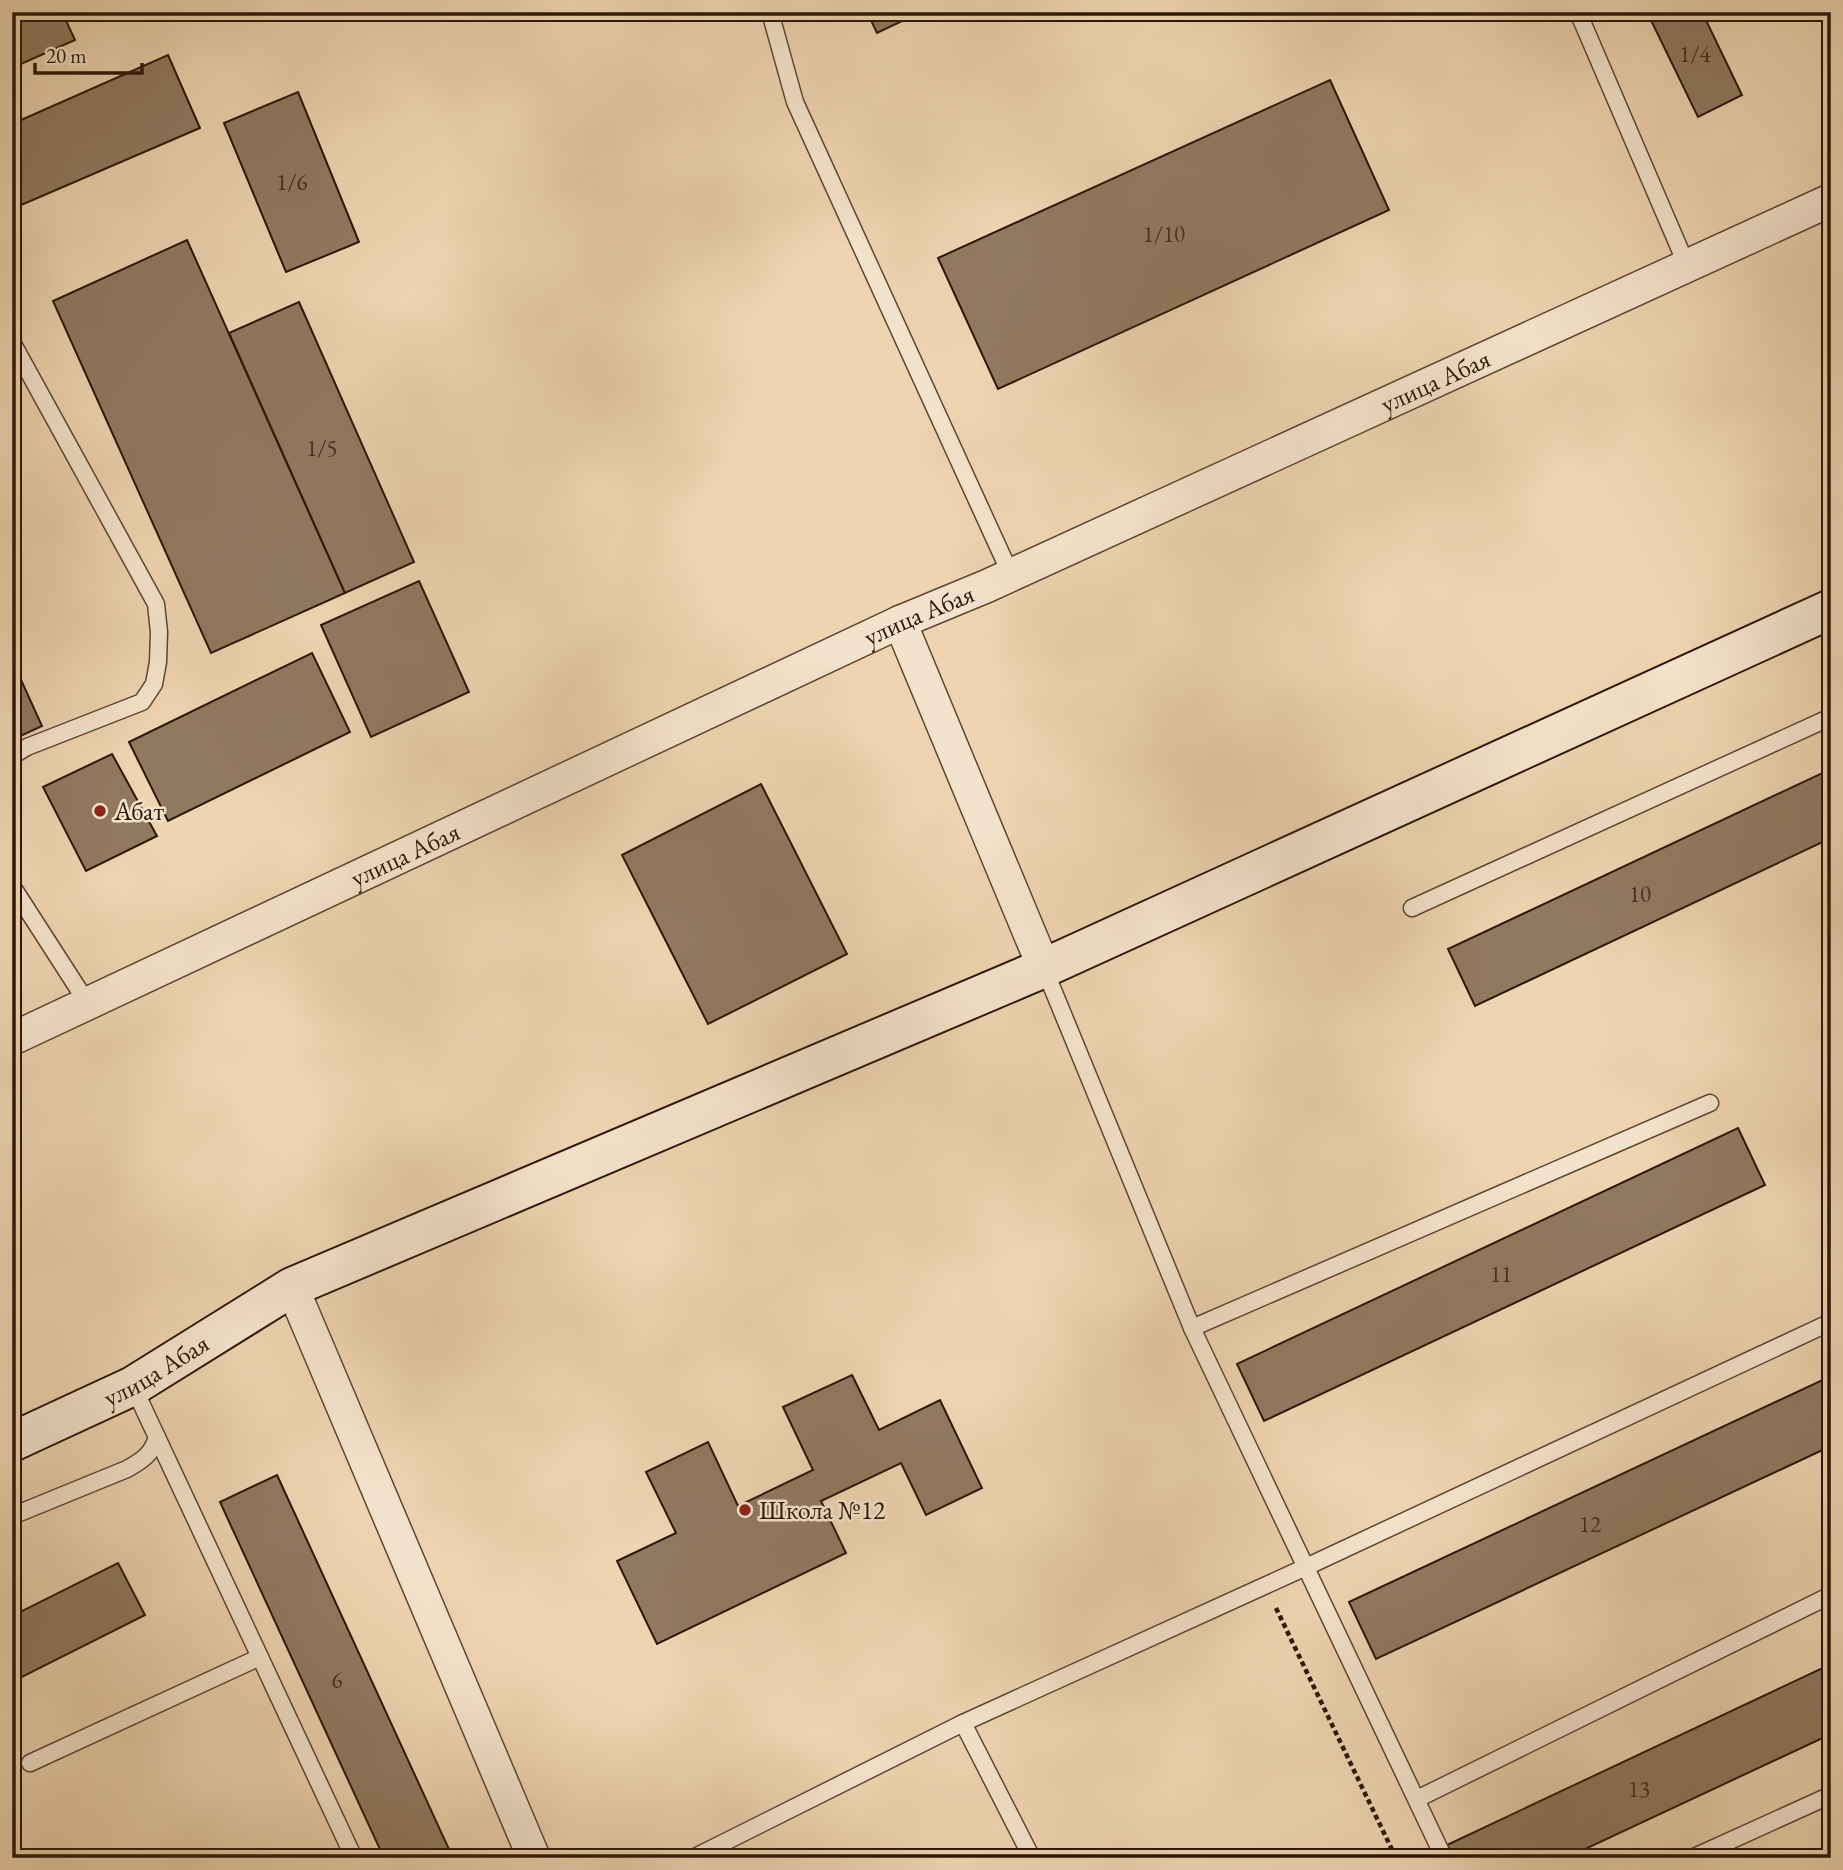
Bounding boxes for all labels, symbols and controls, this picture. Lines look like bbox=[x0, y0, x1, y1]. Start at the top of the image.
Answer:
scale bar bbox=[35, 32, 142, 76]
house number: 1/4 bbox=[1679, 39, 1712, 69]
text: 20 m bbox=[46, 42, 87, 69]
house number: 1/6 bbox=[276, 167, 308, 197]
house number: 1/10 bbox=[1143, 219, 1185, 249]
street label: улица Абая bbox=[1375, 341, 1495, 421]
house number: 1/5 bbox=[306, 433, 338, 463]
street label: улица Абая bbox=[858, 576, 979, 654]
place label: Абат bbox=[113, 794, 164, 828]
marker: Абат bbox=[92, 803, 108, 819]
street label: улица Абая bbox=[345, 814, 465, 895]
house number: 10 bbox=[1629, 879, 1651, 909]
house number: 11 bbox=[1490, 1259, 1512, 1289]
street label: улица Абая bbox=[98, 1326, 215, 1414]
place label: Школа №12 bbox=[759, 1493, 886, 1527]
marker: Школа №12 bbox=[737, 1502, 753, 1518]
house number: 12 bbox=[1579, 1509, 1601, 1539]
house number: 6 bbox=[331, 1665, 343, 1695]
house number: 13 bbox=[1628, 1774, 1650, 1804]

